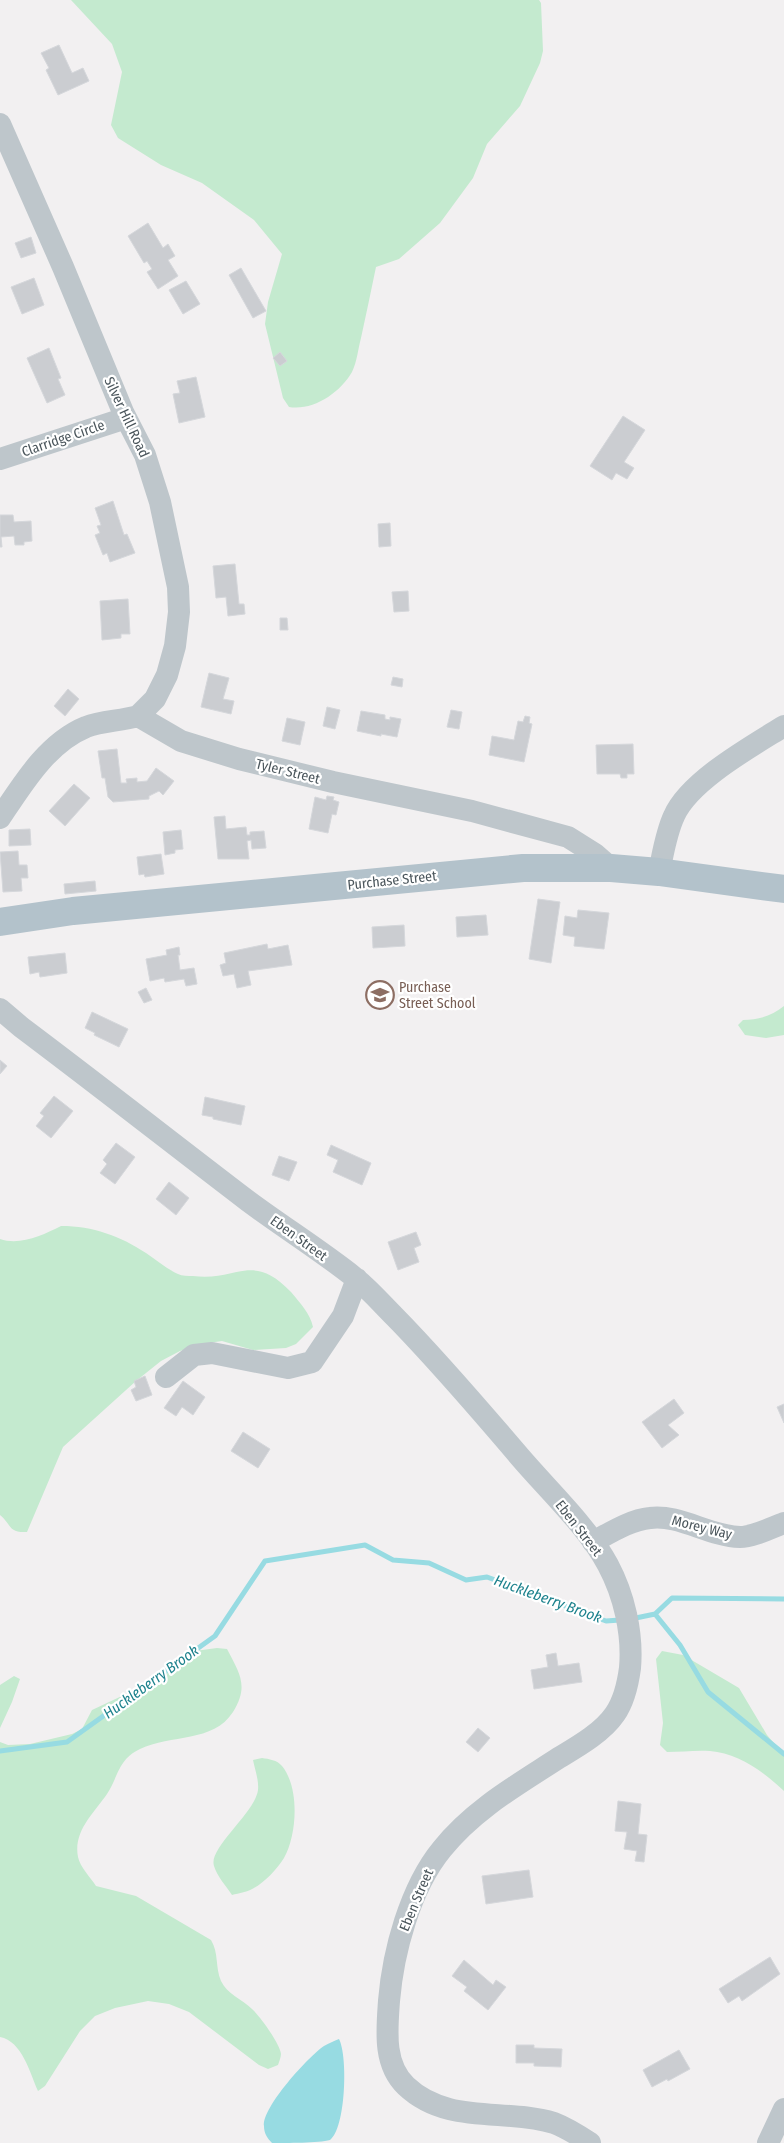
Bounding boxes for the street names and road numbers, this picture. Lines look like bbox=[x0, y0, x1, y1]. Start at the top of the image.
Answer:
street label: Silver Hill Road bbox=[100, 374, 153, 460]
street label: Clarridge Circle bbox=[20, 416, 107, 461]
street label: Tyler Street bbox=[254, 755, 322, 788]
street label: Purchase Street bbox=[347, 867, 438, 894]
street label: Eben Street bbox=[267, 1212, 331, 1265]
street label: Eben Street bbox=[552, 1497, 606, 1560]
street label: Morey Way bbox=[670, 1512, 734, 1543]
street label: Eben Street bbox=[396, 1866, 437, 1934]

